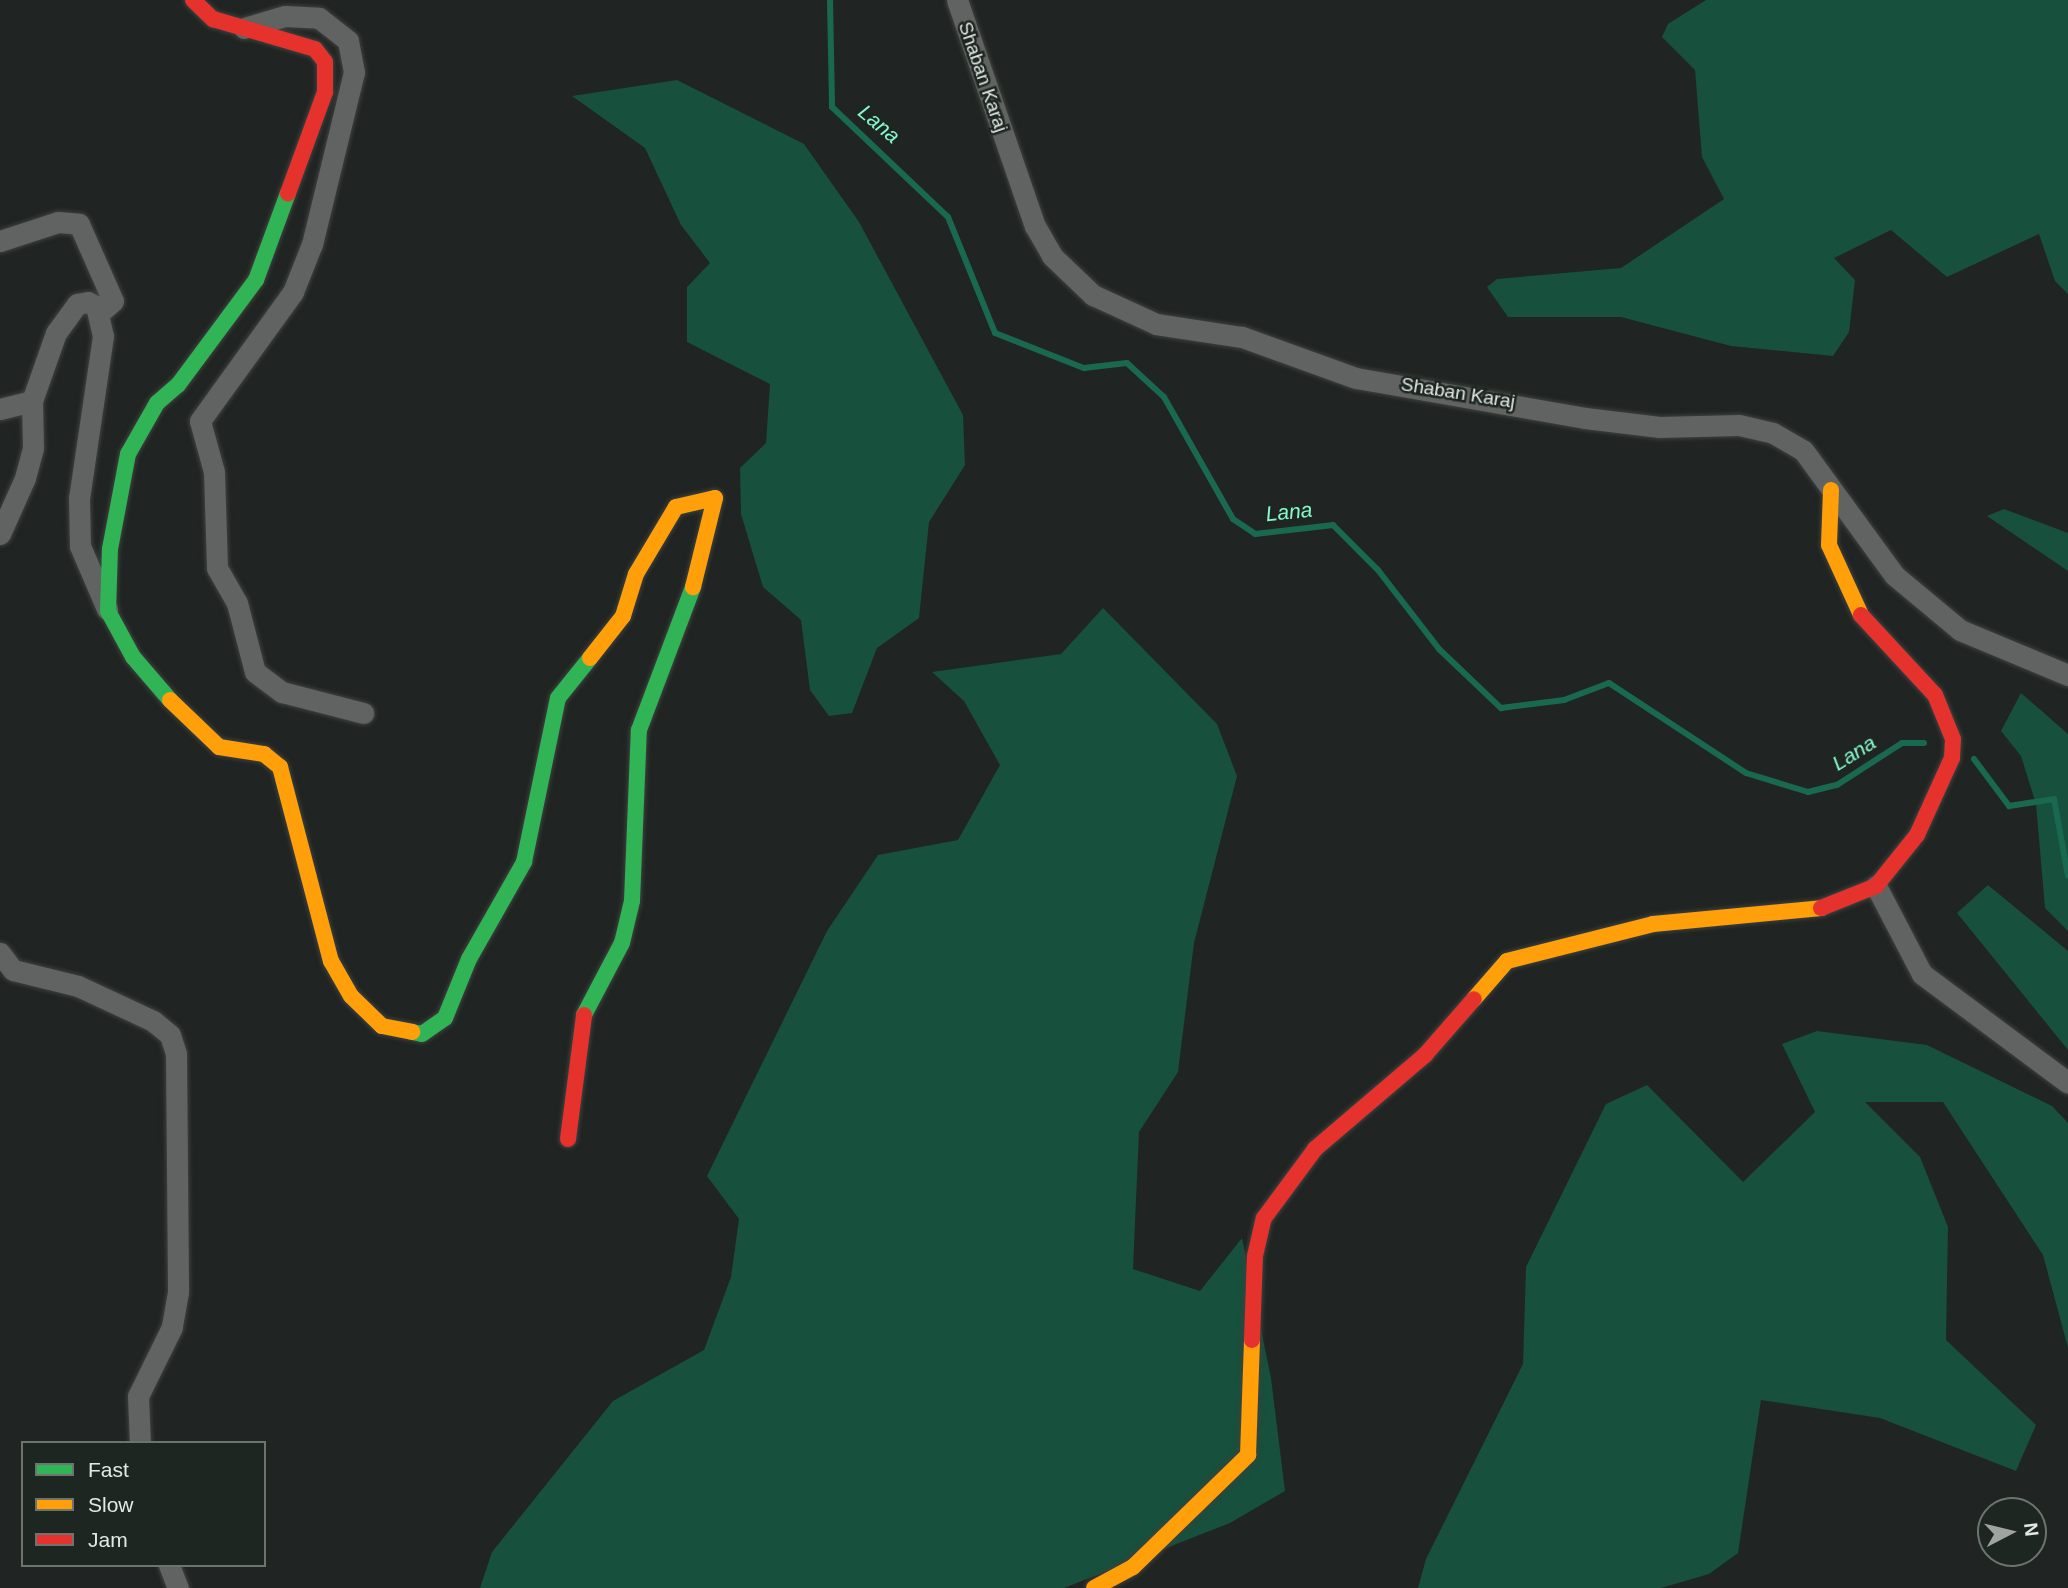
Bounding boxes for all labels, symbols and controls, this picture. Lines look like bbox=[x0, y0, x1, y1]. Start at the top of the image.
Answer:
street label: Shaban Karaj bbox=[953, 19, 1013, 135]
water label: Lana bbox=[853, 99, 905, 149]
street label: Shaban Karaj bbox=[1399, 373, 1517, 413]
water label: Lana bbox=[1264, 497, 1314, 527]
water label: Lana bbox=[1828, 730, 1880, 776]
legend bbox=[21, 1441, 266, 1567]
text: Fast bbox=[88, 1458, 129, 1481]
text: Slow bbox=[88, 1493, 134, 1516]
north arrow bbox=[1977, 1497, 2047, 1567]
text: N bbox=[2020, 1522, 2043, 1538]
text: Jam bbox=[88, 1528, 128, 1551]

